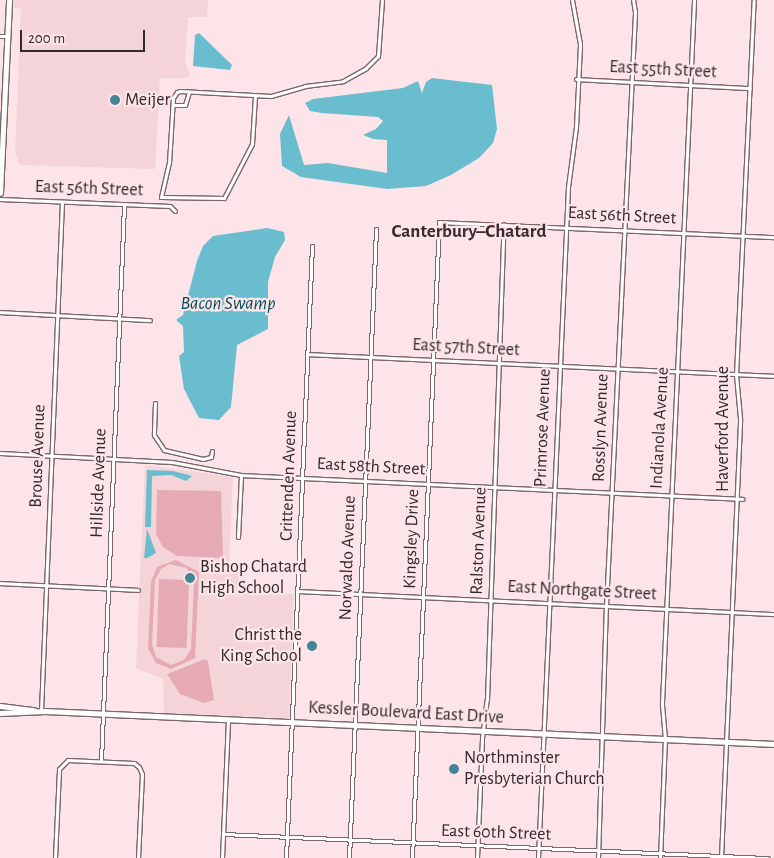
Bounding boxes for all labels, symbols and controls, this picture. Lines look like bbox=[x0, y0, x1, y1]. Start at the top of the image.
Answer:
scale bar bbox=[22, 20, 148, 52]
text: 200 m bbox=[28, 31, 65, 46]
street label: East 55th Street bbox=[609, 56, 717, 84]
place label: Meijer bbox=[125, 89, 170, 111]
marker: Meijer bbox=[109, 94, 121, 106]
street label: East 56th Street bbox=[34, 176, 144, 202]
street label: East 56th Street bbox=[567, 202, 677, 230]
district label: Canterbury–Chatard bbox=[392, 221, 546, 243]
water label: Bacon Swamp bbox=[181, 293, 275, 315]
street label: East 57th Street bbox=[412, 334, 520, 362]
street label: Indianola Avenue bbox=[646, 366, 674, 490]
street label: Haverford Avenue bbox=[712, 366, 734, 492]
street label: Primrose Avenue bbox=[530, 368, 556, 488]
street label: Rosslyn Avenue bbox=[588, 373, 614, 483]
street label: Brouse Avenue bbox=[25, 404, 51, 508]
street label: Crittenden Avenue bbox=[276, 410, 302, 542]
street label: Hillside Avenue bbox=[86, 428, 112, 538]
street label: East 58th Street bbox=[316, 453, 426, 481]
street label: Ralston Avenue bbox=[466, 487, 492, 595]
street label: Kingsley Drive bbox=[399, 489, 425, 589]
street label: Norwaldo Avenue bbox=[335, 495, 361, 621]
place label: Bishop Chatard High School bbox=[200, 557, 307, 600]
marker: Bishop Chatard High School bbox=[184, 572, 196, 584]
street label: East Northgate Street bbox=[507, 576, 657, 606]
place label: Christ the King School bbox=[220, 625, 302, 668]
marker: Christ the King School bbox=[306, 640, 318, 652]
street label: Kessler Boulevard East Drive bbox=[308, 697, 504, 729]
place label: Northminster Presbyterian Church bbox=[464, 748, 605, 791]
marker: Northminster Presbyterian Church bbox=[448, 763, 460, 775]
street label: East 60th Street bbox=[440, 820, 552, 846]

